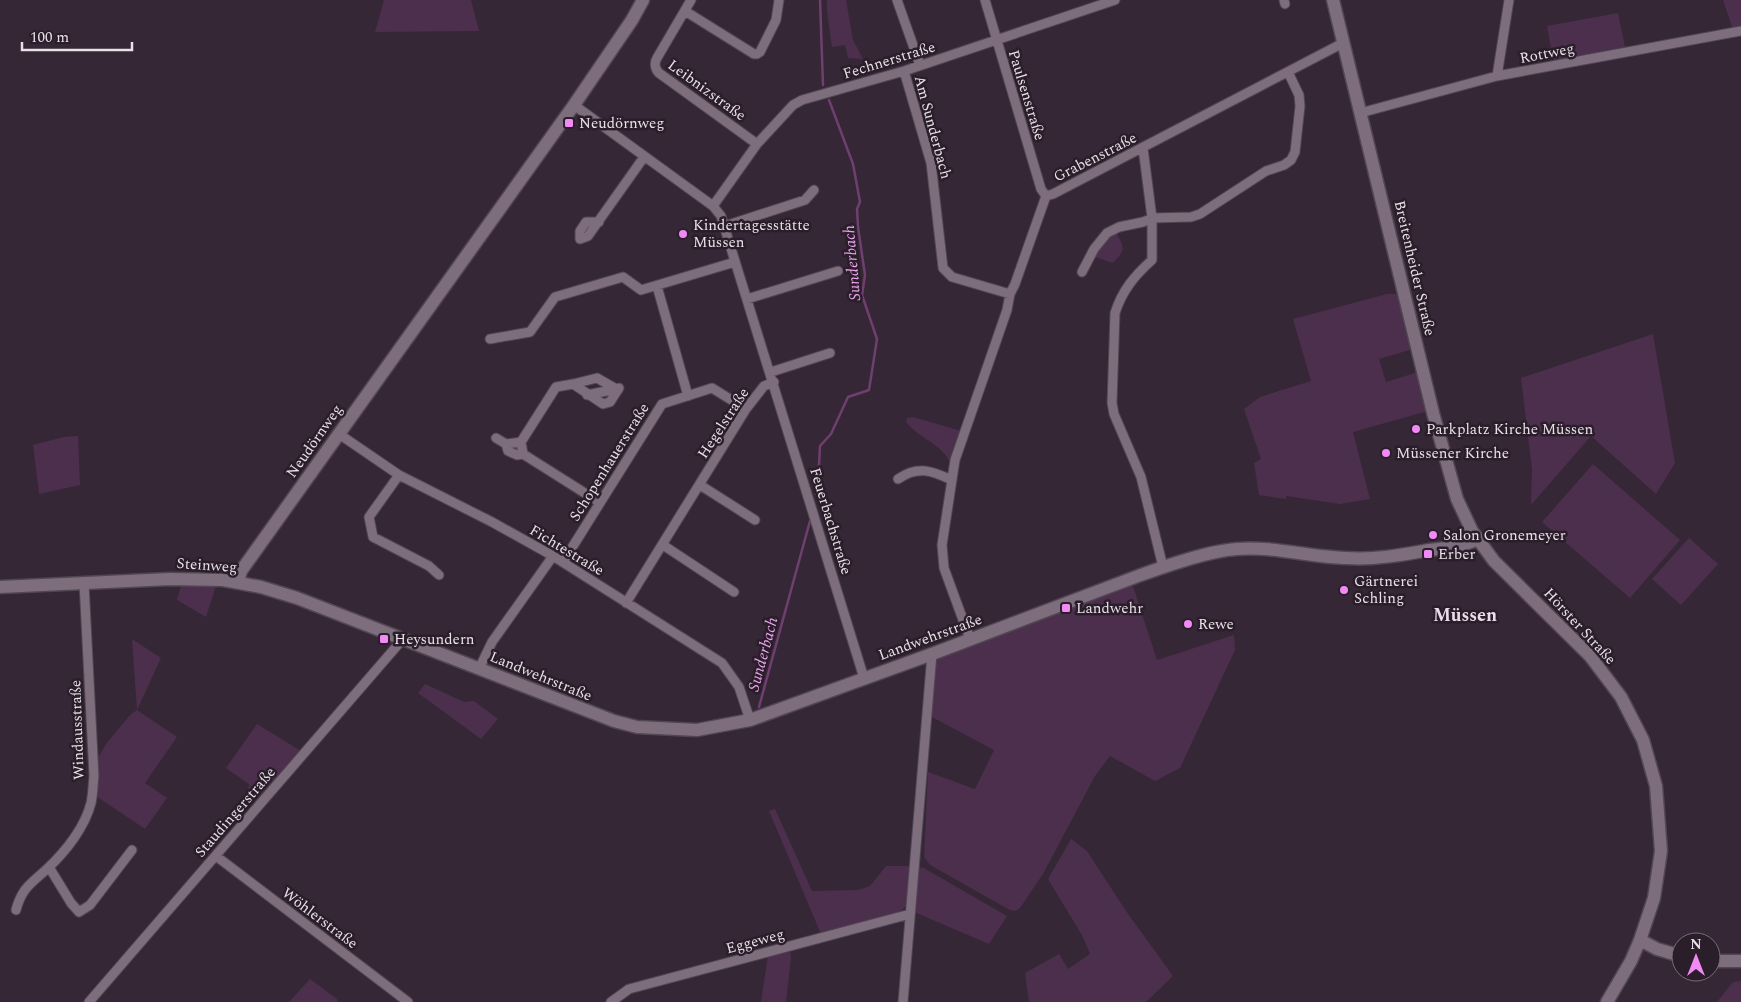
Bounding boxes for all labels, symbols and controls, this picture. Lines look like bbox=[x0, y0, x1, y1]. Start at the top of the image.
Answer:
scale bar bbox=[22, 20, 132, 52]
text: 100 m bbox=[30, 26, 69, 49]
street label: Fechnerstraße bbox=[840, 36, 938, 85]
street label: Rottweg bbox=[1518, 37, 1576, 70]
street label: Paulsenstraße bbox=[1002, 47, 1051, 143]
street label: Leibnizstraße bbox=[663, 54, 751, 127]
street label: Am Sunderbach bbox=[908, 73, 957, 182]
place label: Neudörnweg bbox=[579, 112, 664, 135]
marker: Neudörnweg bbox=[563, 117, 575, 129]
street label: Grabenstraße bbox=[1050, 127, 1141, 188]
street label: Breitenheider Straße bbox=[1388, 198, 1441, 338]
place label: Kindertagesstätte Müssen bbox=[693, 214, 810, 254]
water label: Sunderbach bbox=[837, 224, 867, 302]
marker: Kindertagesstätte Müssen bbox=[677, 228, 689, 240]
street label: Hegelstraße bbox=[692, 383, 755, 463]
street label: Schopenhauerstraße bbox=[564, 398, 655, 526]
street label: Neudörnweg bbox=[280, 400, 348, 483]
place label: Parkplatz Kirche Müssen bbox=[1426, 418, 1594, 441]
marker: Parkplatz Kirche Müssen bbox=[1410, 423, 1422, 435]
place label: Müssener Kirche bbox=[1396, 442, 1509, 465]
marker: Müssener Kirche bbox=[1380, 447, 1392, 459]
street label: Feuerbachstraße bbox=[803, 465, 858, 578]
street label: Fichtestraße bbox=[525, 519, 609, 582]
place label: Salon Gronemeyer bbox=[1443, 524, 1566, 547]
marker: Salon Gronemeyer bbox=[1427, 529, 1439, 541]
place label: Erber bbox=[1438, 543, 1475, 566]
marker: Erber bbox=[1422, 548, 1434, 560]
street label: Steinweg bbox=[176, 552, 238, 579]
place label: Gärtnerei Schling bbox=[1354, 570, 1418, 610]
street label: Hörster Straße bbox=[1538, 583, 1622, 670]
marker: Gärtnerei Schling bbox=[1338, 584, 1350, 596]
place label: Landwehr bbox=[1076, 597, 1143, 620]
marker: Landwehr bbox=[1060, 602, 1072, 614]
district label: Müssen bbox=[1433, 602, 1497, 629]
street label: Landwehrstraße bbox=[875, 608, 985, 667]
place label: Rewe bbox=[1198, 613, 1234, 636]
water label: Sunderbach bbox=[742, 614, 784, 694]
marker: Rewe bbox=[1182, 618, 1194, 630]
place label: Heysundern bbox=[394, 628, 475, 651]
marker: Heysundern bbox=[378, 633, 390, 645]
street label: Landwehrstraße bbox=[486, 645, 596, 707]
street label: Windausstraße bbox=[64, 680, 91, 780]
street label: Staudingerstraße bbox=[189, 762, 281, 863]
street label: Wöhlerstraße bbox=[277, 882, 363, 955]
street label: Eggeweg bbox=[723, 923, 787, 960]
north arrow bbox=[1671, 932, 1721, 982]
text: N bbox=[1690, 934, 1702, 955]

